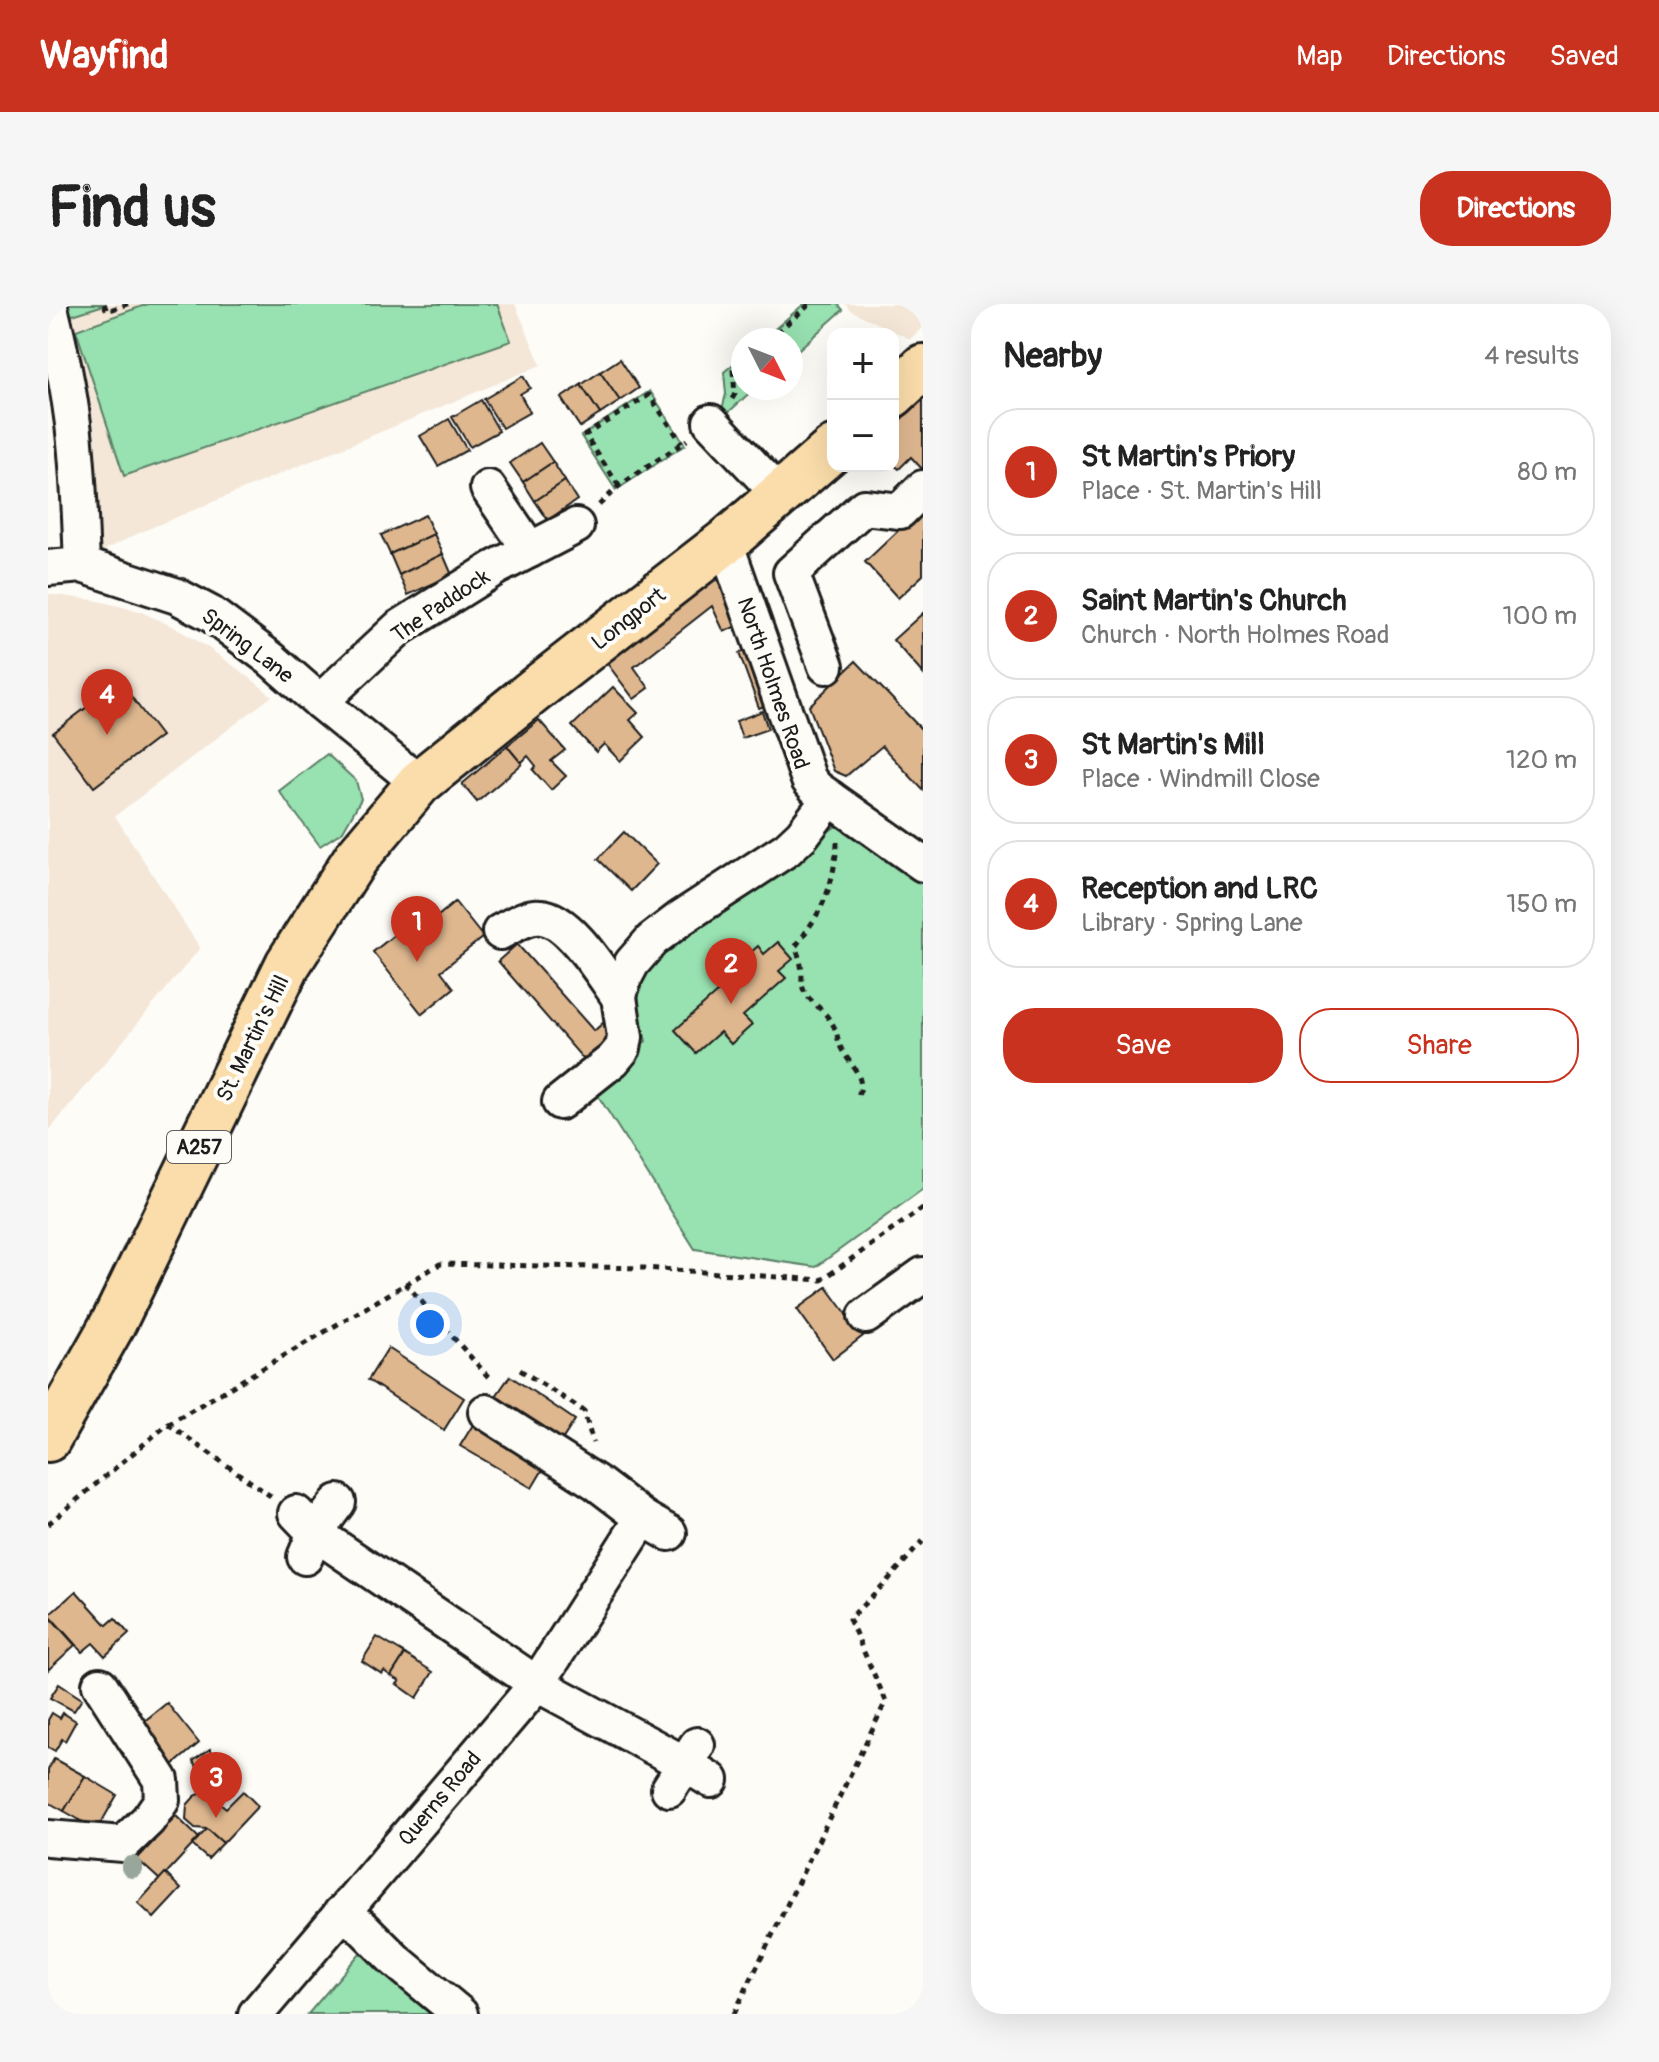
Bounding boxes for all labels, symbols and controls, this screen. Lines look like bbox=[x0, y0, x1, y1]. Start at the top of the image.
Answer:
text: Wayfind bbox=[40, 32, 169, 80]
text: Map bbox=[1296, 39, 1343, 74]
text: Directions bbox=[1387, 39, 1506, 74]
text: Saved bbox=[1550, 39, 1619, 74]
button: Directions bbox=[1420, 171, 1611, 246]
text: Find us bbox=[48, 174, 216, 243]
north arrow bbox=[731, 328, 803, 400]
map controls bbox=[827, 328, 899, 472]
button: + bbox=[827, 328, 899, 400]
text: Nearby bbox=[1003, 335, 1102, 378]
text: 4 results bbox=[1484, 340, 1579, 372]
button: − bbox=[827, 400, 899, 472]
text: St Martin's Priory bbox=[1081, 438, 1295, 475]
text: 1 bbox=[1026, 456, 1036, 488]
text: 80 m bbox=[1517, 456, 1577, 488]
text: Place · St. Martin's Hill bbox=[1081, 475, 1322, 507]
street label: The Paddock bbox=[386, 563, 495, 649]
street label: Longport bbox=[586, 581, 671, 656]
text: Saint Martin's Church bbox=[1081, 582, 1347, 619]
street label: North Holmes Road bbox=[731, 594, 816, 773]
text: 2 bbox=[1024, 600, 1038, 632]
text: 100 m bbox=[1503, 600, 1577, 632]
street label: Spring Lane bbox=[196, 602, 299, 690]
text: Church · North Holmes Road bbox=[1081, 619, 1389, 651]
pin: 4 bbox=[81, 669, 133, 735]
text: St Martin's Mill bbox=[1081, 726, 1265, 763]
text: 3 bbox=[1024, 744, 1038, 776]
text: 120 m bbox=[1506, 744, 1577, 776]
text: Place · Windmill Close bbox=[1081, 763, 1320, 795]
text: Reception and LRC bbox=[1081, 870, 1318, 907]
text: 4 bbox=[1023, 888, 1039, 920]
text: 150 m bbox=[1506, 888, 1577, 920]
pin: 1 bbox=[391, 896, 443, 962]
text: Library · Spring Lane bbox=[1081, 907, 1303, 939]
pin: 2 bbox=[705, 938, 757, 1004]
street label: St. Martin's Hill bbox=[210, 971, 296, 1106]
button: Save bbox=[1003, 1008, 1283, 1083]
button: Share bbox=[1299, 1008, 1579, 1083]
road number: A257 bbox=[167, 1131, 231, 1163]
your location bbox=[410, 1304, 450, 1344]
street label: Querns Road bbox=[392, 1745, 488, 1852]
pin: 3 bbox=[190, 1752, 242, 1818]

